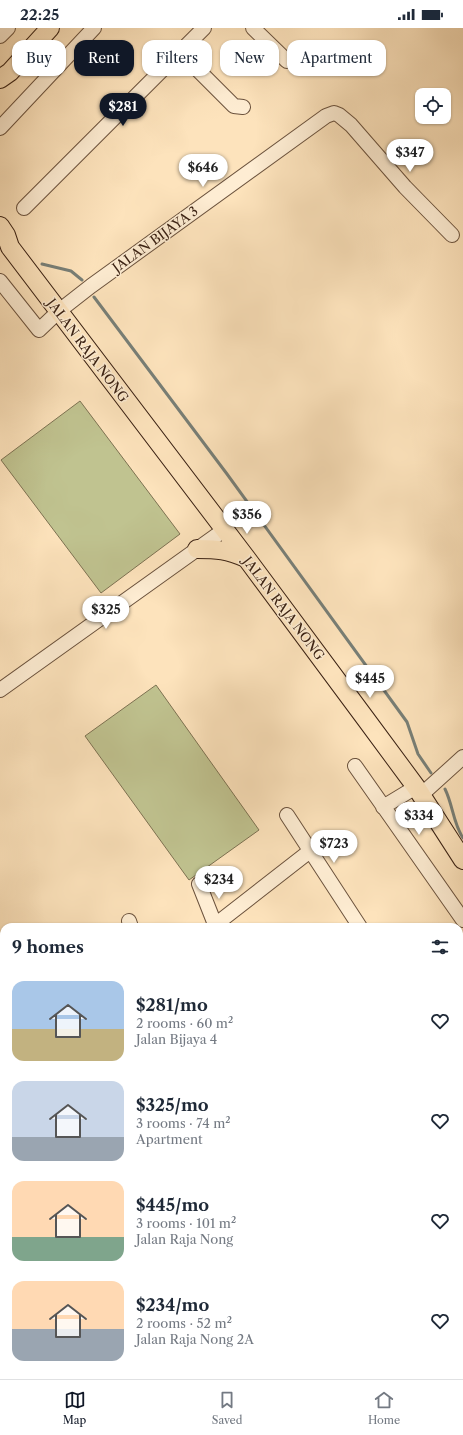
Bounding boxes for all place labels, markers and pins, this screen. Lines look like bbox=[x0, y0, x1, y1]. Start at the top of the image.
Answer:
pin: $281 bbox=[99, 93, 147, 127]
pin: $347 bbox=[386, 139, 434, 173]
pin: $646 bbox=[179, 154, 227, 188]
pin: $356 bbox=[223, 501, 271, 535]
pin: $325 bbox=[82, 596, 130, 630]
pin: $445 bbox=[346, 665, 394, 699]
pin: $334 bbox=[395, 802, 443, 836]
pin: $723 bbox=[310, 830, 358, 864]
pin: $234 bbox=[195, 866, 243, 900]

